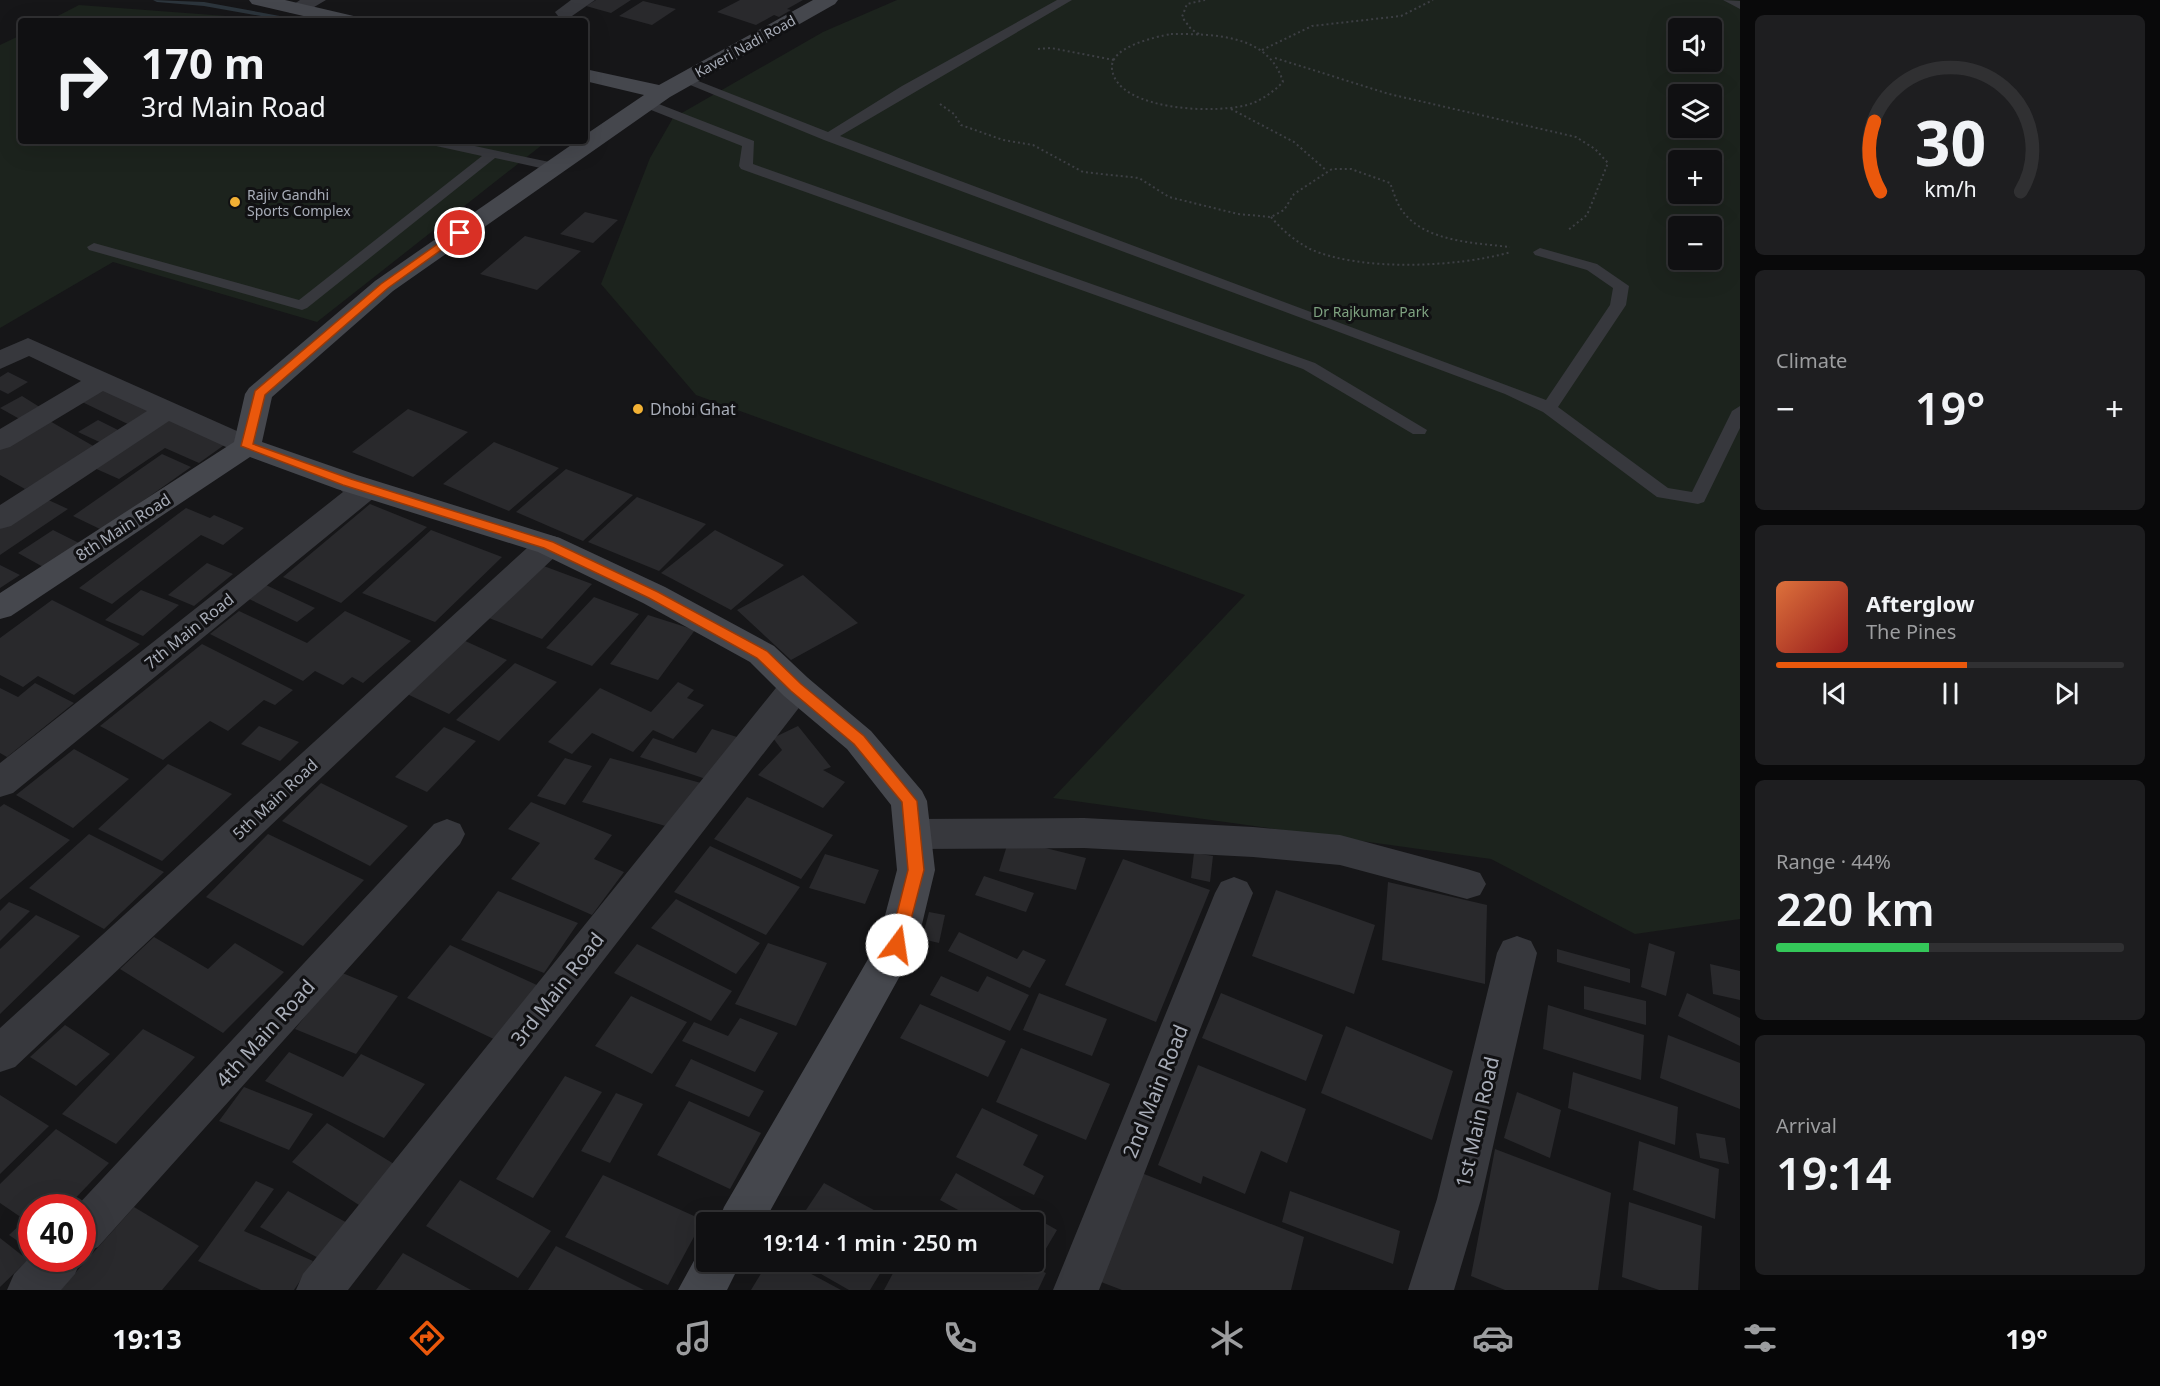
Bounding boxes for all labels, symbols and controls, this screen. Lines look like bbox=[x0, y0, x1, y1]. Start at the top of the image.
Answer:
street label: Kaveri Nadi Road bbox=[691, 10, 799, 82]
map controls bbox=[1668, 18, 1722, 270]
button: sound bbox=[1668, 18, 1722, 72]
text: 170 m bbox=[141, 34, 265, 91]
icon: right bbox=[42, 42, 120, 120]
button: layers bbox=[1668, 84, 1722, 138]
text: 3rd Main Road bbox=[141, 88, 326, 125]
text: 30 bbox=[1914, 99, 1986, 184]
button: + bbox=[1668, 150, 1722, 204]
text: km/h bbox=[1924, 174, 1976, 203]
place label: Rajiv Gandhi Sports Complex bbox=[247, 185, 351, 220]
marker: Rajiv Gandhi Sports Complex bbox=[228, 195, 242, 209]
pin bbox=[434, 207, 485, 258]
icon: arrive bbox=[443, 216, 476, 249]
button: − bbox=[1668, 216, 1722, 270]
park label: Dr Rajkumar Park bbox=[1313, 302, 1429, 321]
text: Climate bbox=[1776, 347, 1847, 374]
text: 19° bbox=[1915, 377, 1985, 438]
text: − bbox=[1776, 386, 1795, 431]
text: + bbox=[2105, 386, 2124, 431]
place label: Dhobi Ghat bbox=[650, 398, 736, 420]
marker: Dhobi Ghat bbox=[631, 402, 645, 416]
street label: 8th Main Road bbox=[71, 488, 175, 566]
street label: 7th Main Road bbox=[140, 588, 238, 674]
text: Afterglow bbox=[1866, 588, 1975, 618]
text: The Pines bbox=[1866, 618, 1956, 645]
icon: previous bbox=[1818, 677, 1851, 710]
icon: pause bbox=[1934, 677, 1967, 710]
icon: next bbox=[2050, 677, 2083, 710]
street label: 5th Main Road bbox=[228, 754, 322, 844]
text: Range · 44% bbox=[1776, 848, 1891, 875]
text: 220 km bbox=[1776, 878, 1935, 939]
position arrow bbox=[865, 913, 929, 977]
street label: 3rd Main Road bbox=[504, 927, 610, 1051]
street label: 4th Main Road bbox=[209, 973, 321, 1093]
street label: 2nd Main Road bbox=[1116, 1020, 1194, 1162]
street label: 1st Main Road bbox=[1449, 1054, 1505, 1190]
text: Arrival bbox=[1776, 1112, 1837, 1139]
text: 19:14 bbox=[1776, 1142, 1891, 1203]
speed limit sign: 40 bbox=[18, 1194, 96, 1272]
text: 19:14 · 1 min · 250 m bbox=[762, 1227, 978, 1257]
icon: directions bbox=[406, 1317, 448, 1359]
icon: music bbox=[673, 1317, 715, 1359]
icon: phone bbox=[939, 1317, 981, 1359]
icon: climate bbox=[1206, 1317, 1248, 1359]
icon: car bbox=[1472, 1317, 1514, 1359]
icon: filters bbox=[1739, 1317, 1781, 1359]
text: 19:13 bbox=[112, 1320, 182, 1357]
text: 19° bbox=[2005, 1320, 2048, 1357]

